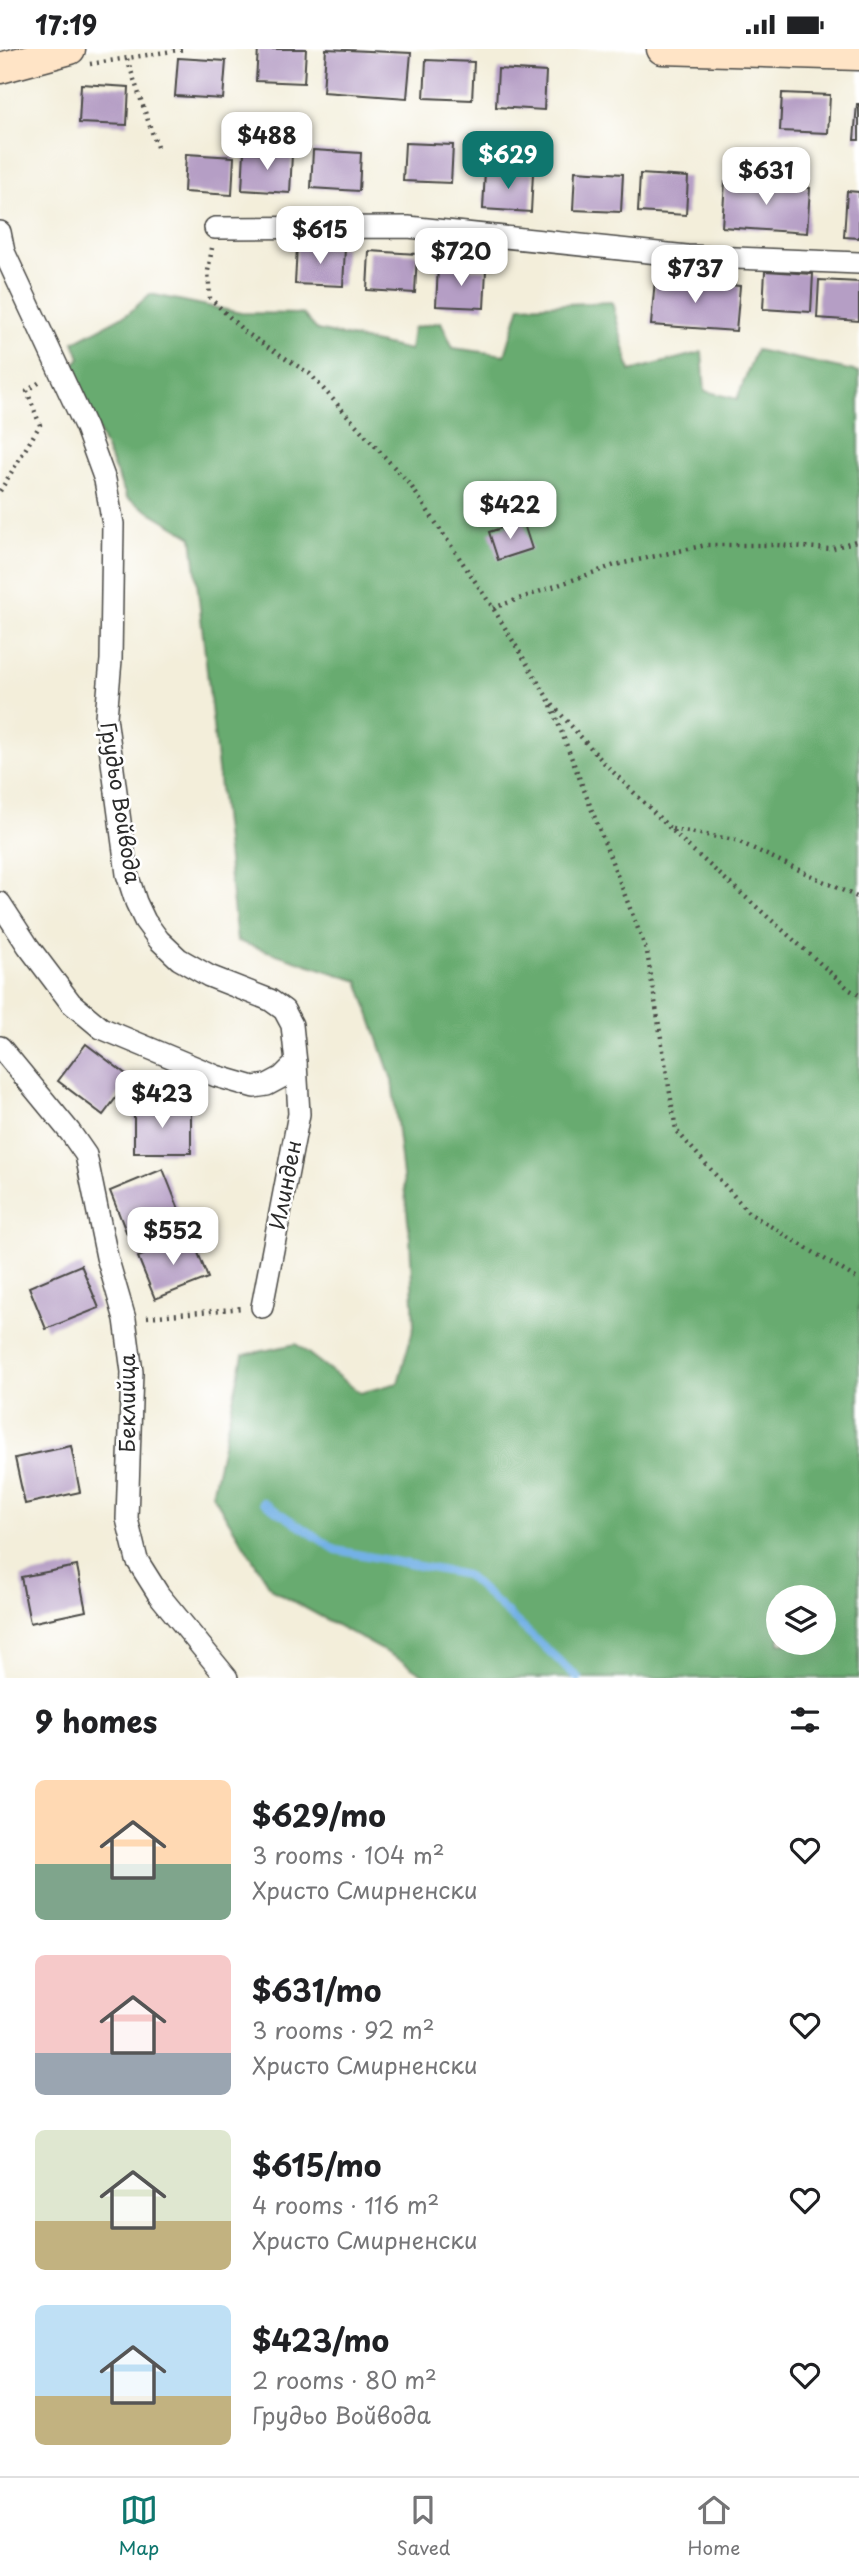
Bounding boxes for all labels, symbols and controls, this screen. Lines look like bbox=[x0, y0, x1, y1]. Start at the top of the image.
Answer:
text: 17:19 bbox=[35, 5, 97, 44]
pin: $488 bbox=[226, 113, 308, 172]
text: $488 bbox=[237, 117, 297, 152]
pin: $629 bbox=[467, 131, 549, 191]
text: $629 bbox=[478, 136, 538, 171]
pin: $631 bbox=[725, 148, 807, 207]
text: $631 bbox=[738, 152, 794, 187]
pin: $615 bbox=[279, 207, 361, 266]
text: $615 bbox=[292, 211, 348, 246]
pin: $720 bbox=[420, 229, 502, 288]
text: $720 bbox=[431, 233, 491, 268]
pin: $737 bbox=[654, 245, 736, 305]
text: $737 bbox=[667, 250, 723, 285]
pin: $422 bbox=[469, 482, 551, 541]
text: $422 bbox=[479, 486, 541, 521]
street label: Грудьо Войвода bbox=[93, 720, 151, 886]
pin: $423 bbox=[121, 1070, 203, 1130]
text: $423 bbox=[131, 1075, 193, 1110]
street label: Илинден bbox=[260, 1137, 308, 1232]
pin: $552 bbox=[132, 1207, 214, 1267]
text: $552 bbox=[143, 1212, 203, 1247]
street label: Беклийца bbox=[110, 1353, 142, 1452]
map controls bbox=[766, 1585, 836, 1655]
button: layers bbox=[766, 1585, 836, 1655]
text: 9 homes bbox=[35, 1698, 157, 1743]
icon: filters bbox=[786, 1701, 824, 1739]
text: $629/mo bbox=[252, 1792, 386, 1837]
icon: home bbox=[91, 1808, 175, 1892]
icon: heart bbox=[786, 1831, 824, 1869]
text: 3 rooms · 104 m² bbox=[252, 1837, 445, 1872]
text: Христо Смирненски bbox=[252, 1872, 478, 1907]
text: $631/mo bbox=[252, 1967, 381, 2012]
icon: home bbox=[91, 1983, 175, 2067]
icon: heart bbox=[786, 2006, 824, 2044]
text: 3 rooms · 92 m² bbox=[252, 2012, 435, 2047]
text: Христо Смирненски bbox=[252, 2047, 478, 2082]
text: $615/mo bbox=[252, 2142, 382, 2187]
icon: home bbox=[91, 2158, 175, 2242]
icon: heart bbox=[786, 2181, 824, 2219]
text: 4 rooms · 116 m² bbox=[252, 2187, 439, 2222]
text: Христо Смирненски bbox=[252, 2222, 478, 2257]
text: $423/mo bbox=[252, 2317, 389, 2362]
icon: home bbox=[91, 2333, 175, 2417]
icon: heart bbox=[786, 2356, 824, 2394]
text: 2 rooms · 80 m² bbox=[252, 2362, 437, 2397]
text: Грудьо Войвода bbox=[252, 2397, 431, 2432]
tab: Map bbox=[119, 2491, 159, 2561]
tab: Saved bbox=[396, 2491, 450, 2561]
tab: Home bbox=[688, 2491, 740, 2561]

